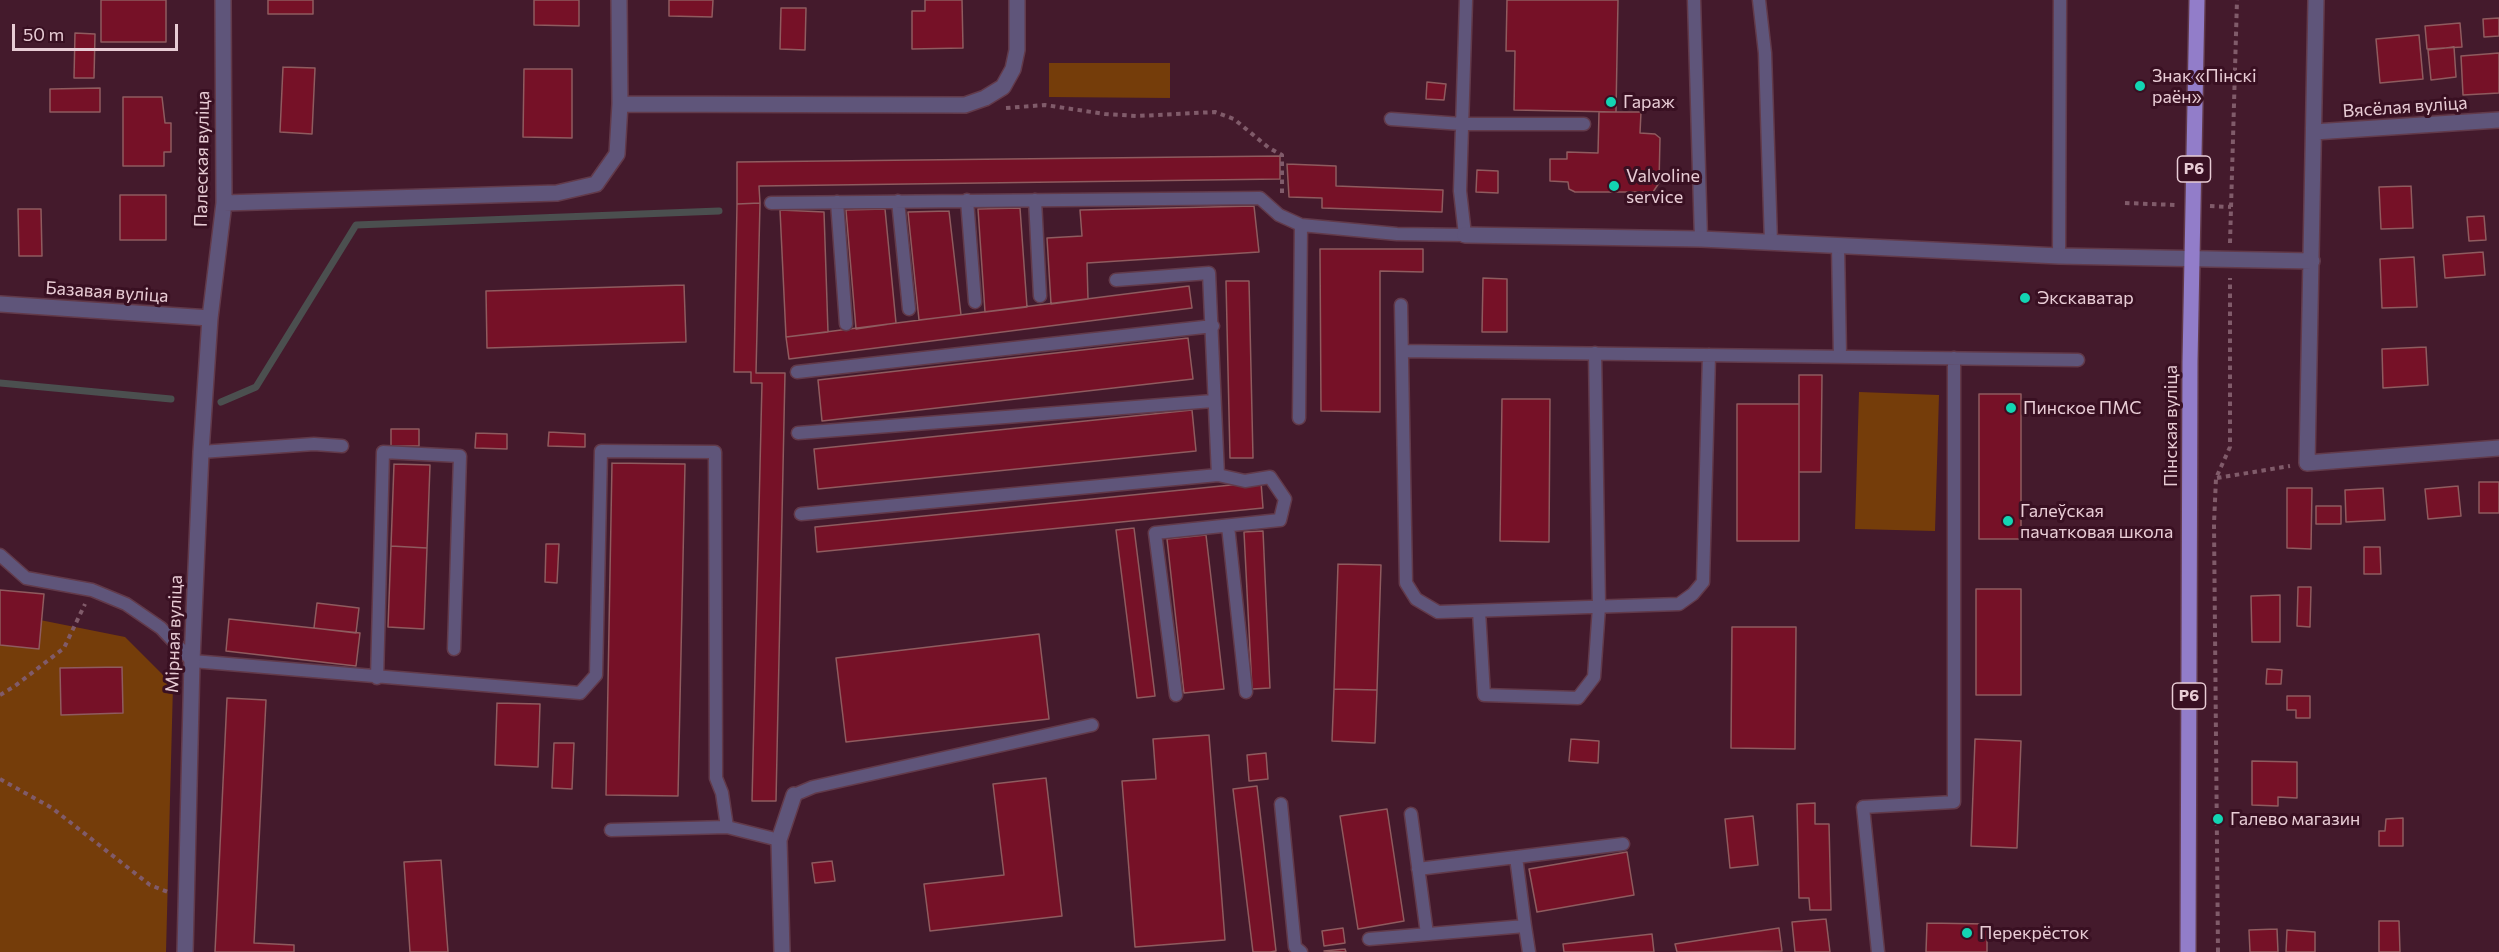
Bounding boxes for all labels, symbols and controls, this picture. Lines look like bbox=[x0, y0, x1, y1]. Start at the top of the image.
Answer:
scale bar bbox=[15, 12, 182, 50]
text: 50 m bbox=[23, 23, 64, 45]
place label: Знак «Пінскі раён» bbox=[2152, 65, 2257, 107]
marker: Знак «Пінскі раён» bbox=[2133, 79, 2147, 93]
street label: Палеская вуліца bbox=[190, 91, 214, 227]
place label: Гараж bbox=[1623, 91, 1675, 113]
street label: Вясёлая вуліца bbox=[2342, 92, 2468, 122]
marker: Гараж bbox=[1604, 95, 1618, 109]
road number: Р6 bbox=[2178, 156, 2210, 182]
place label: Valvoline service bbox=[1626, 165, 1700, 207]
marker: Valvoline service bbox=[1607, 179, 1621, 193]
street label: Базавая вуліца bbox=[45, 277, 169, 307]
place label: Экскаватар bbox=[2037, 287, 2134, 309]
marker: Экскаватар bbox=[2018, 291, 2032, 305]
street label: Пінская вуліца bbox=[2160, 365, 2182, 487]
place label: Пинское ПМС bbox=[2023, 397, 2141, 419]
marker: Пинское ПМС bbox=[2004, 401, 2018, 415]
place label: Галеўская пачатковая школа bbox=[2020, 500, 2173, 542]
marker: Галеўская пачатковая школа bbox=[2001, 514, 2015, 528]
street label: Мірная вуліца bbox=[161, 575, 187, 693]
road number: Р6 bbox=[2172, 683, 2206, 709]
place label: Галево магазин bbox=[2230, 808, 2360, 830]
marker: Галево магазин bbox=[2211, 812, 2225, 826]
place label: Перекрёсток bbox=[1979, 922, 2089, 944]
marker: Перекрёсток bbox=[1960, 926, 1974, 940]

